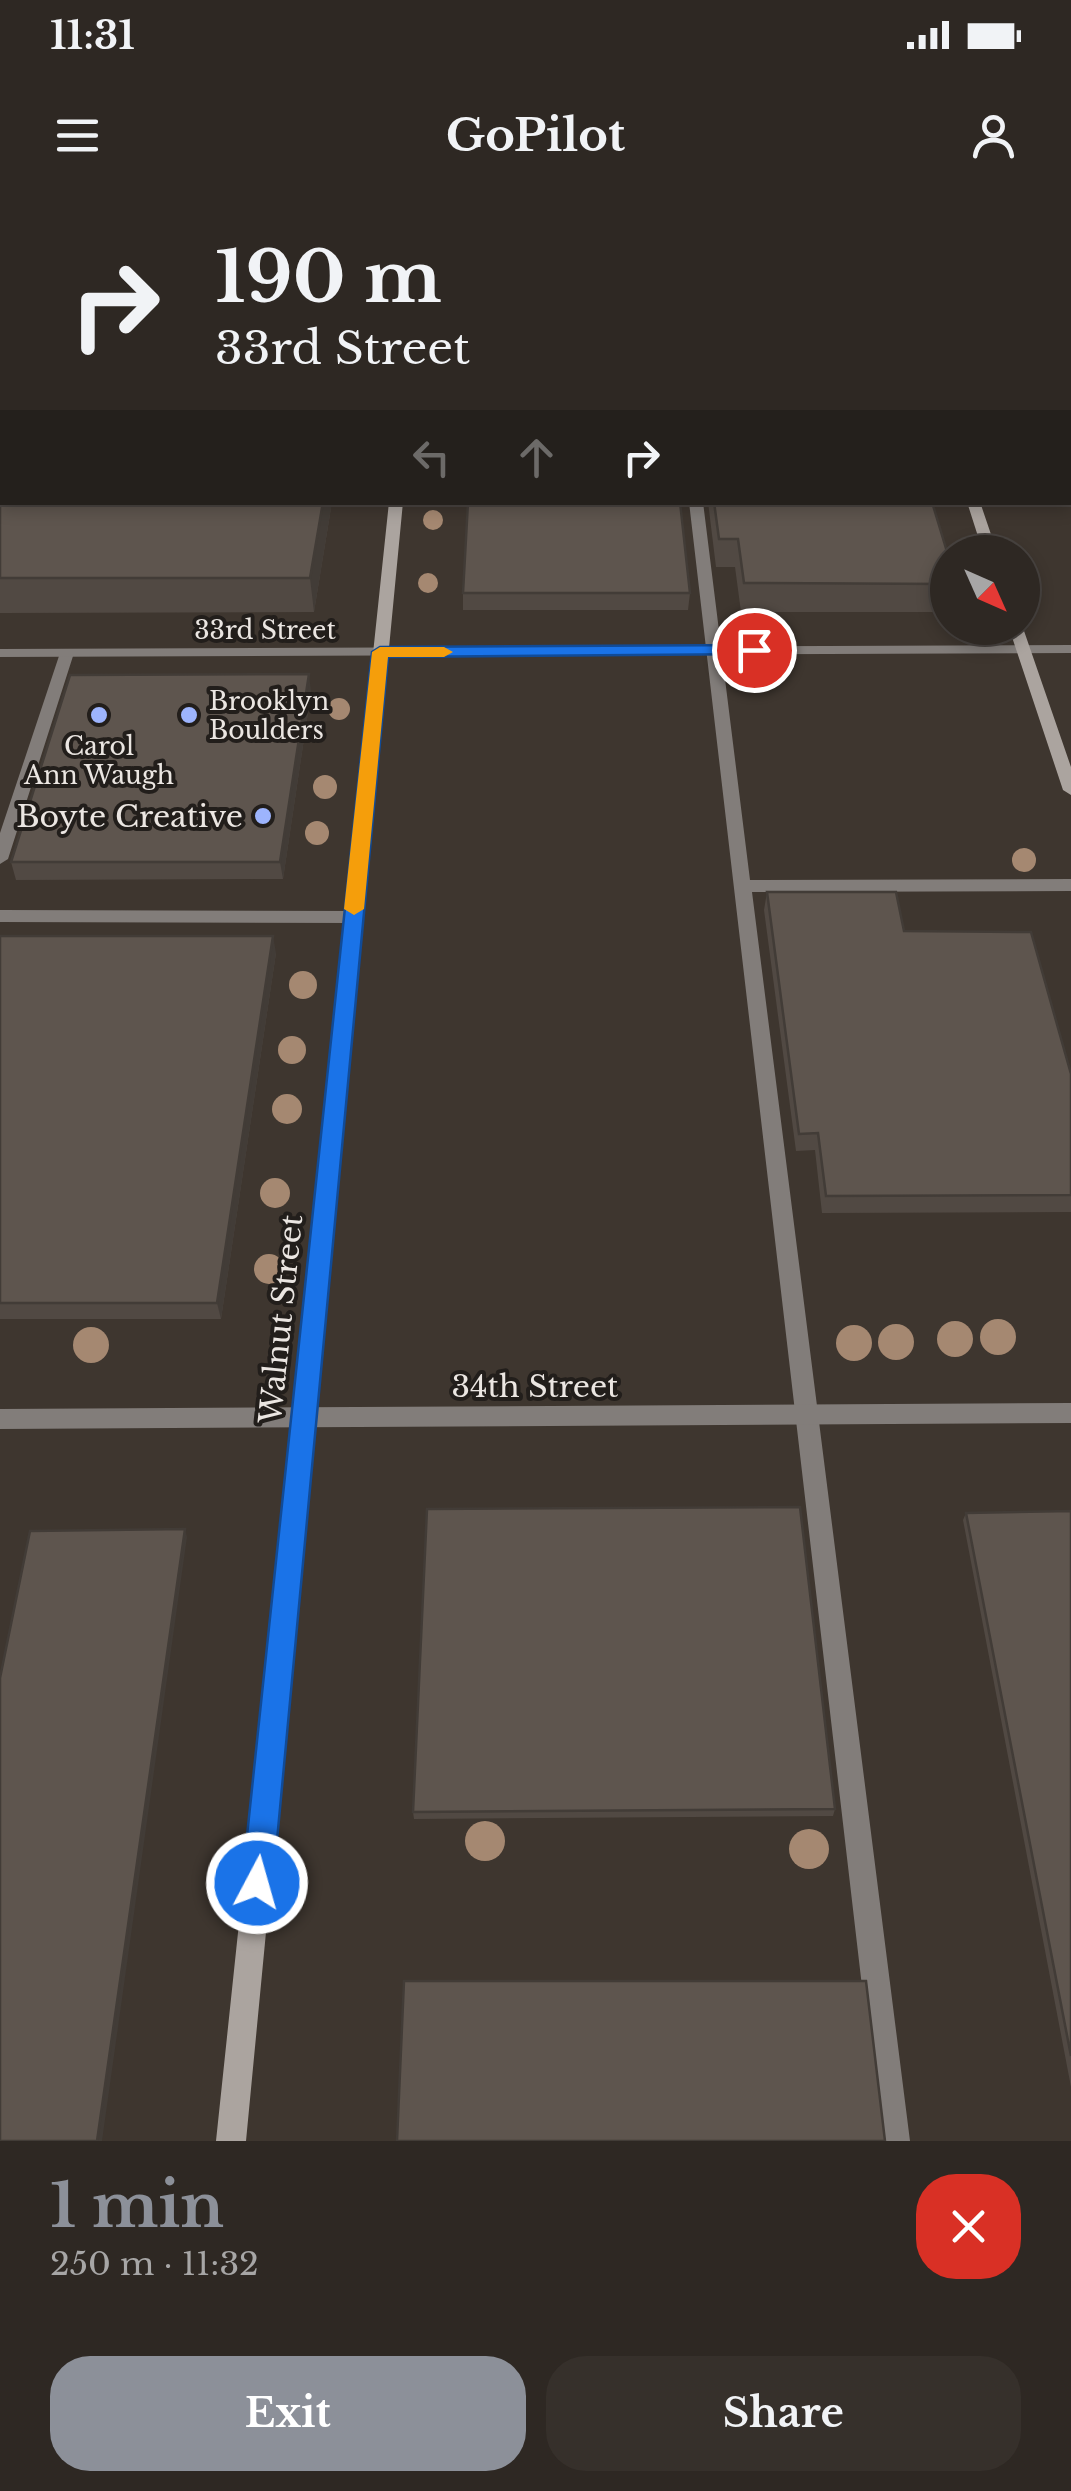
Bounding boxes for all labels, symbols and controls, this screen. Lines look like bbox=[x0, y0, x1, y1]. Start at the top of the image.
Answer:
text: 11:31 bbox=[50, 12, 135, 59]
text: GoPilot bbox=[446, 107, 625, 163]
icon: menu bbox=[50, 108, 105, 163]
icon: person bbox=[966, 108, 1021, 163]
text: 190 m bbox=[215, 234, 442, 321]
icon: right bbox=[50, 240, 180, 370]
text: 33rd Street bbox=[215, 320, 470, 376]
icon: left bbox=[404, 430, 459, 485]
icon: ahead bbox=[509, 430, 564, 485]
icon: right bbox=[614, 430, 669, 485]
north arrow bbox=[930, 535, 1040, 645]
map controls bbox=[930, 535, 1040, 645]
pin bbox=[712, 608, 797, 693]
street label: 33rd Street bbox=[194, 615, 336, 646]
icon: arrive bbox=[727, 623, 782, 678]
place label: Brooklyn Boulders bbox=[209, 686, 329, 746]
marker: Carol Ann Waugh bbox=[88, 704, 110, 726]
marker: Brooklyn Boulders bbox=[178, 704, 200, 726]
place label: Carol Ann Waugh bbox=[23, 731, 174, 791]
place label: Boyte Creative bbox=[17, 798, 243, 835]
marker: Boyte Creative bbox=[252, 805, 274, 827]
street label: Walnut Street bbox=[252, 1212, 310, 1426]
street label: 34th Street bbox=[452, 1368, 619, 1405]
position arrow bbox=[205, 1831, 309, 1935]
text: 1 min bbox=[50, 2169, 224, 2243]
button: close bbox=[916, 2174, 1021, 2279]
text: 250 m · 11:32 bbox=[50, 2244, 259, 2284]
button: Exit bbox=[50, 2356, 526, 2471]
button: Share bbox=[546, 2356, 1021, 2471]

